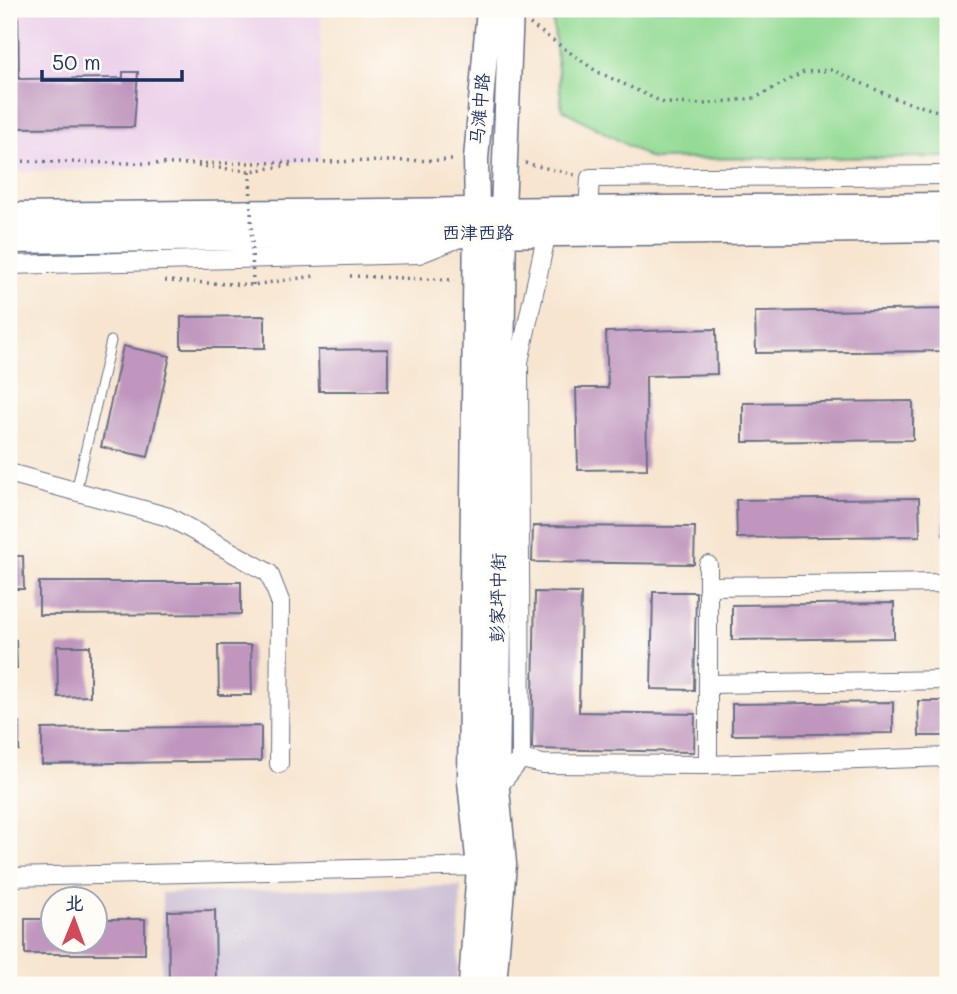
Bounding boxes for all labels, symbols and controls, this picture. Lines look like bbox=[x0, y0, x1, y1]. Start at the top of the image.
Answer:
scale bar bbox=[42, 38, 182, 82]
text: 50 m bbox=[52, 48, 101, 75]
street label: 马滩中路 bbox=[464, 72, 494, 146]
street label: 西津西路 bbox=[442, 220, 514, 244]
street label: 彭家坪中街 bbox=[484, 553, 510, 643]
north arrow bbox=[38, 886, 108, 956]
text: 北 bbox=[65, 890, 84, 915]

